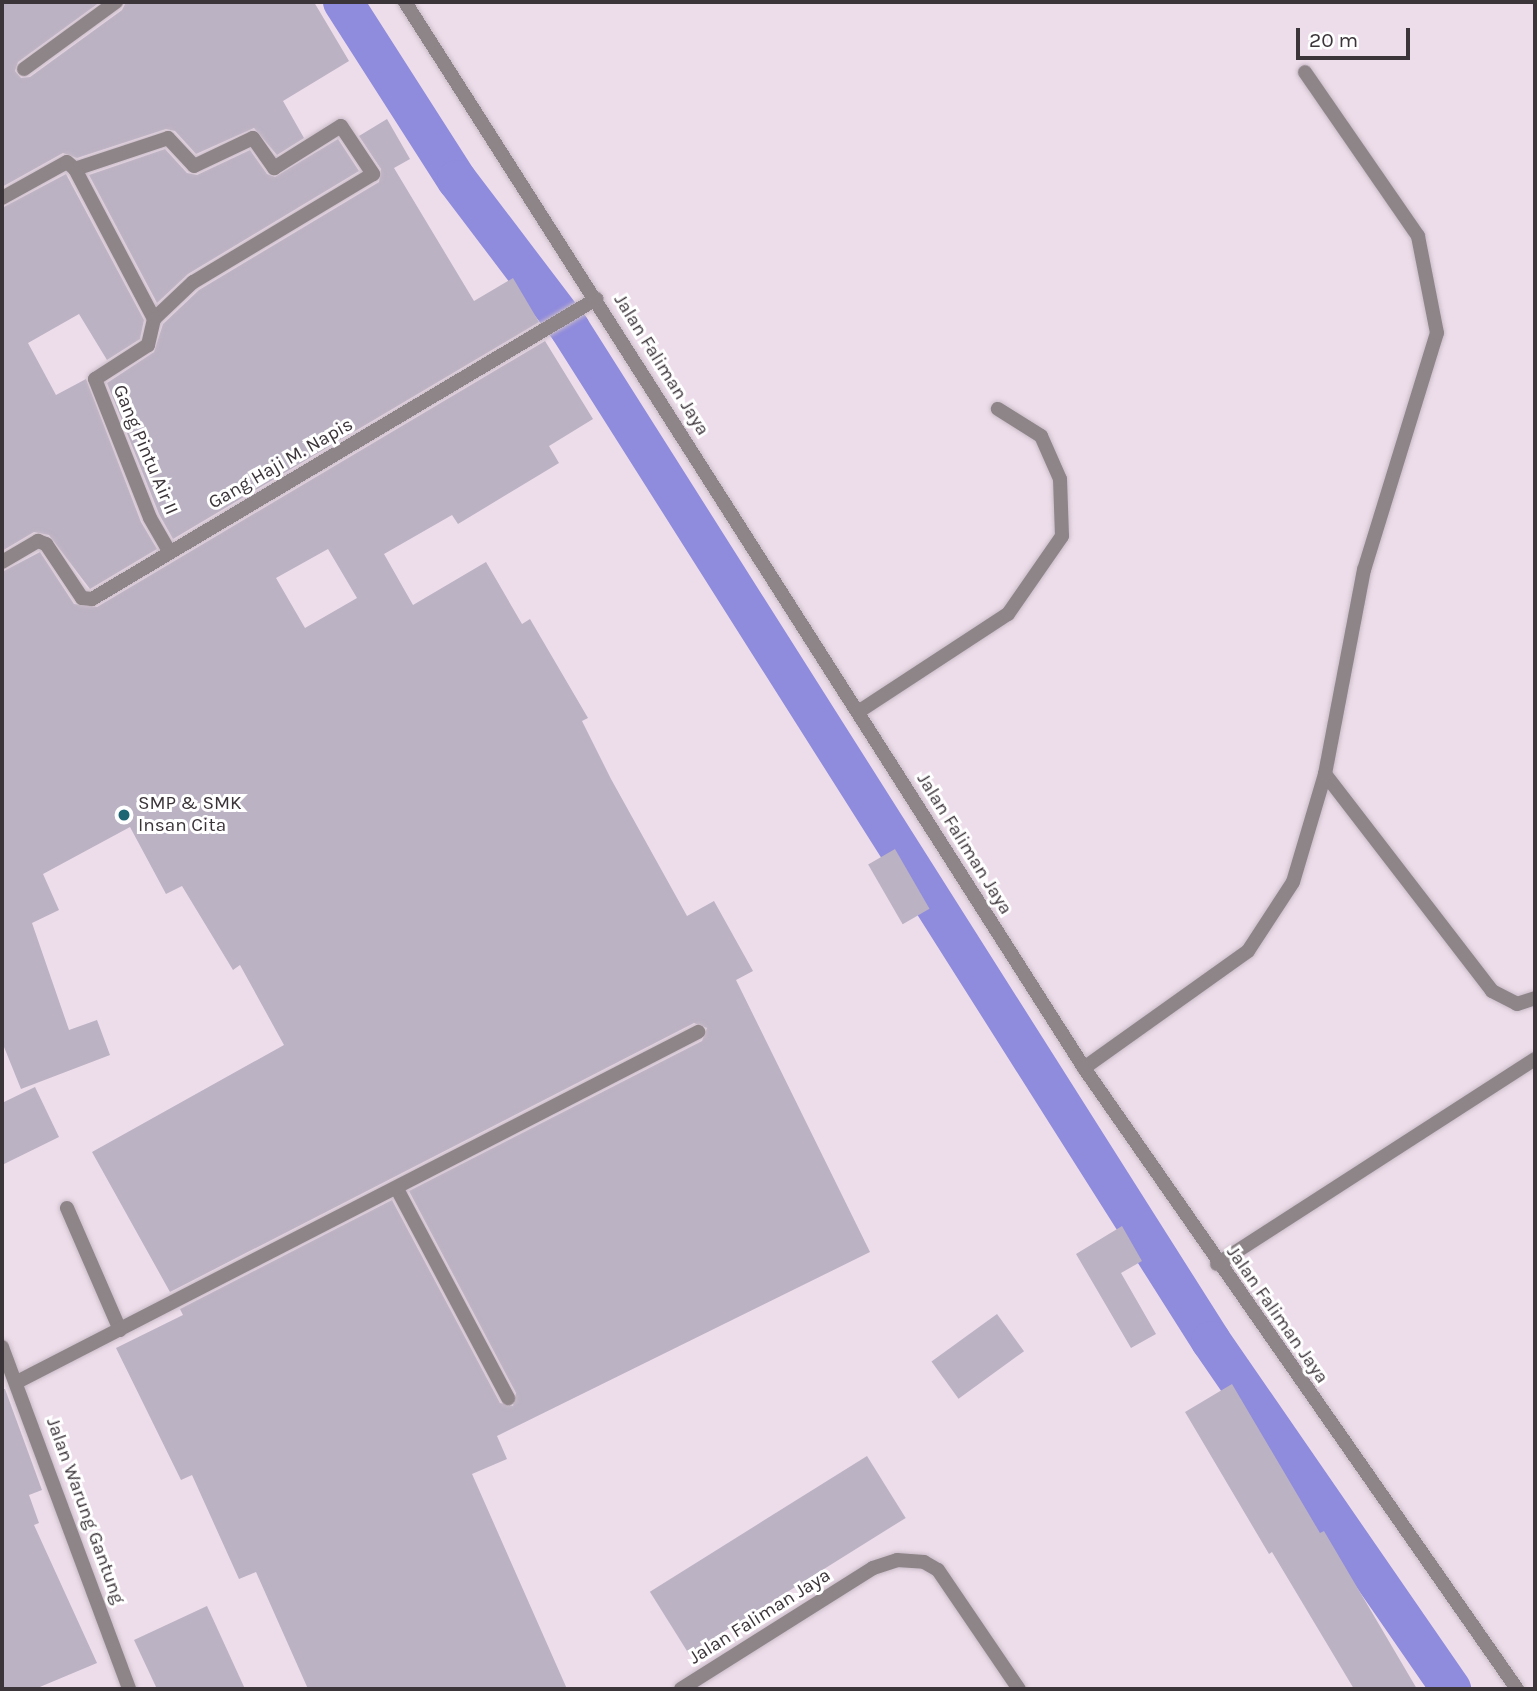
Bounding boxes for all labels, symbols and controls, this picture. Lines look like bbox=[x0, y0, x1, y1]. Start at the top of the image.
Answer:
scale bar bbox=[1299, 14, 1413, 58]
text: 20 m bbox=[1309, 28, 1358, 52]
street label: Jalan Faliman Jaya bbox=[608, 290, 714, 440]
street label: Gang Pintu Air II bbox=[107, 382, 183, 518]
street label: Gang Haji M. Napis bbox=[205, 413, 357, 515]
street label: Jalan Faliman Jaya bbox=[911, 769, 1017, 919]
place label: SMP & SMK Insan Cita bbox=[138, 793, 242, 837]
marker: SMP & SMK Insan Cita bbox=[116, 807, 132, 823]
street label: Jalan Faliman Jaya bbox=[1221, 1242, 1333, 1388]
street label: Jalan Warung Gantung bbox=[41, 1415, 129, 1607]
street label: Jalan Faliman Jaya bbox=[685, 1564, 835, 1670]

